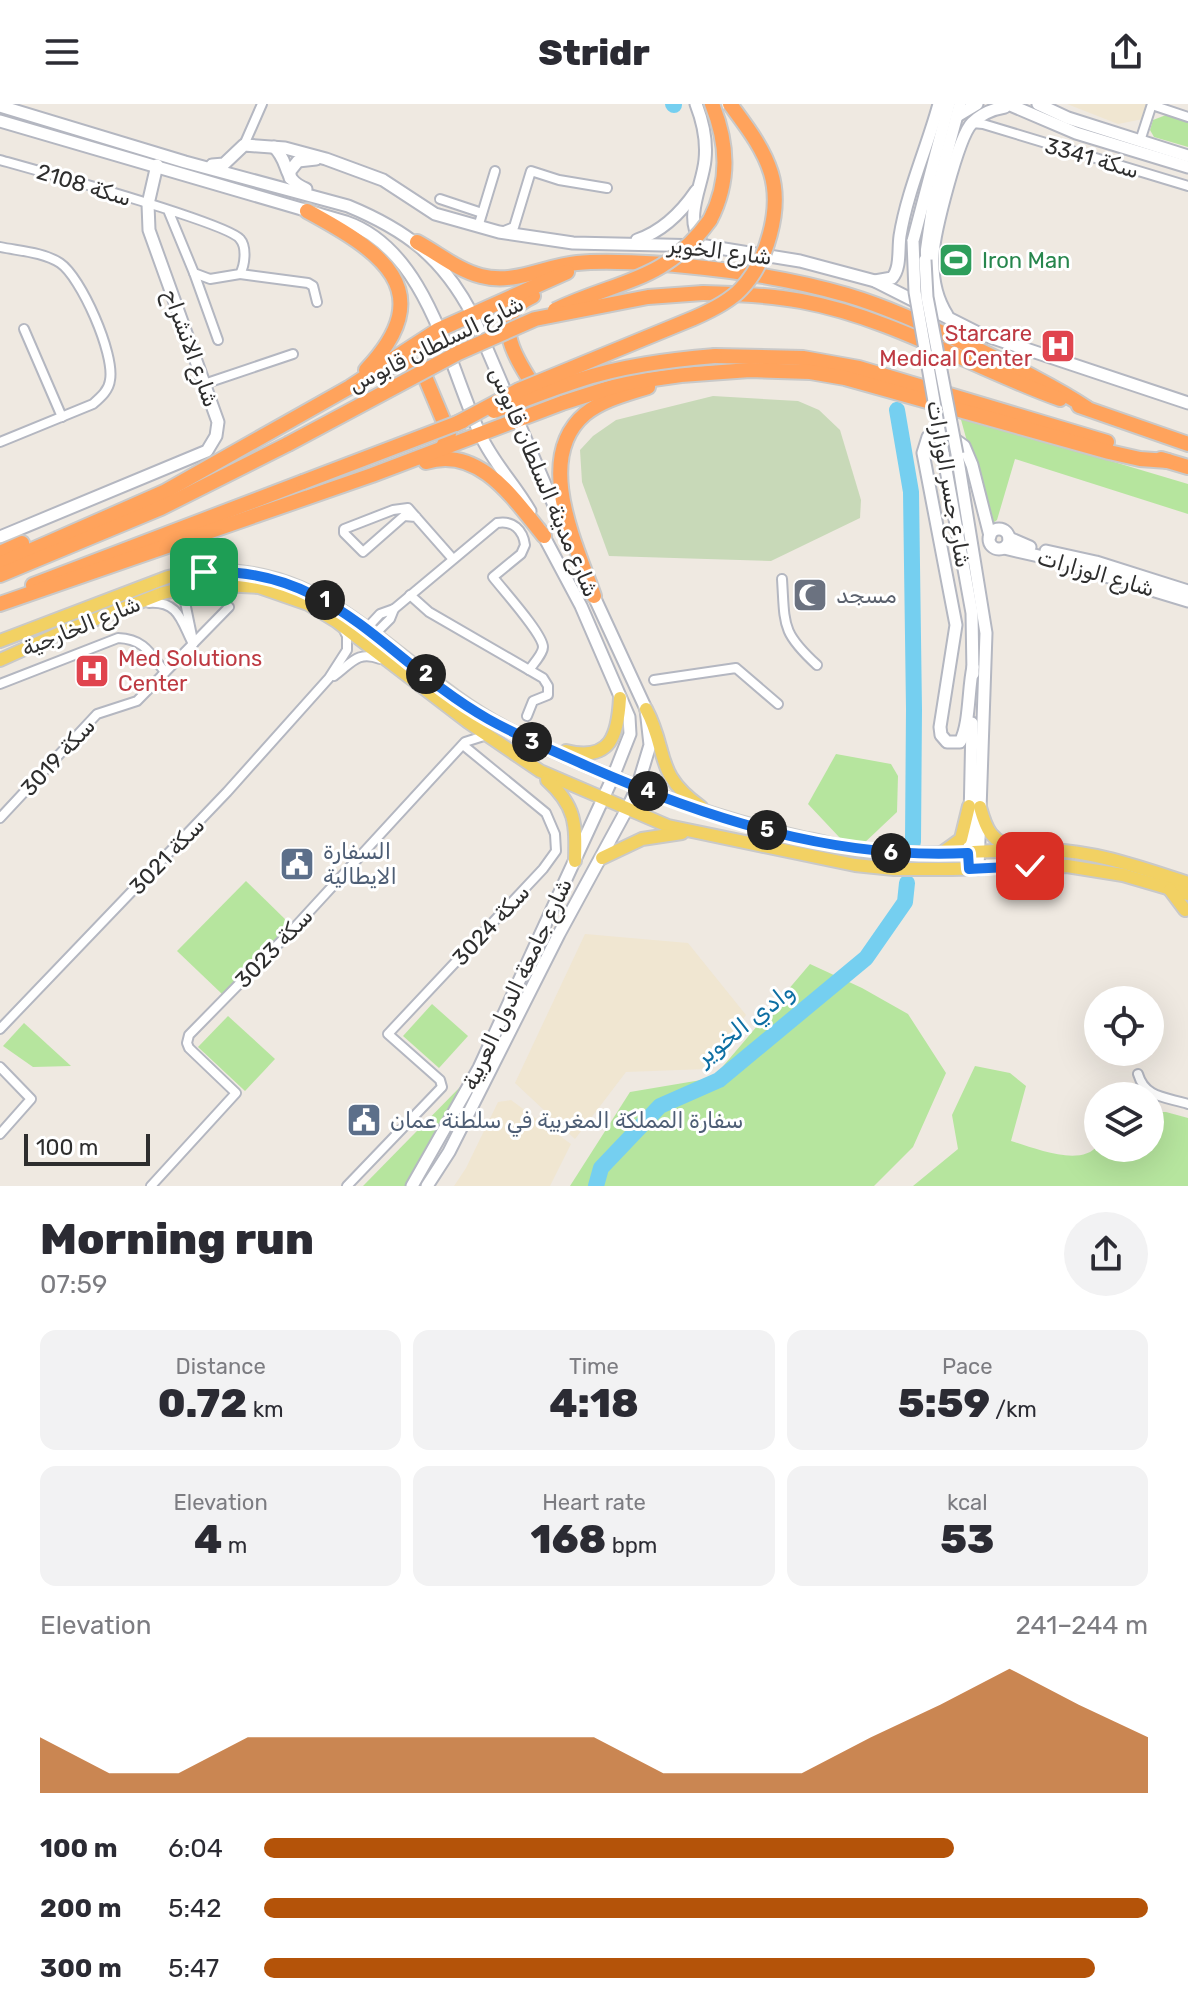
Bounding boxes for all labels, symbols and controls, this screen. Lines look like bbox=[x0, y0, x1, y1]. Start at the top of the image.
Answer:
icon: menu bbox=[40, 30, 84, 74]
icon: share bbox=[1104, 30, 1148, 74]
text: Stridr bbox=[538, 31, 650, 74]
street label: سكة 3341 bbox=[1042, 132, 1142, 184]
street label: سكة 2108 bbox=[34, 158, 134, 212]
street label: شارع الخوير bbox=[664, 231, 773, 273]
sports icon: Iron Man bbox=[937, 241, 975, 279]
place label: Iron Man bbox=[982, 247, 1070, 274]
street label: شارع الانشراح bbox=[155, 285, 225, 411]
street label: شارع السلطان قابوس bbox=[344, 290, 529, 400]
place label: Starcare Medical Center bbox=[879, 320, 1033, 372]
hospital icon: Starcare Medical Center bbox=[1039, 327, 1077, 365]
street label: شارع مدينة السلطان قابوس bbox=[482, 363, 605, 602]
street label: شارع جسر الوزارات bbox=[919, 398, 977, 570]
pin bbox=[170, 538, 238, 606]
street label: شارع الوزارات bbox=[1034, 543, 1158, 605]
icon: arrive bbox=[182, 550, 226, 594]
mosque icon: مسجد bbox=[791, 576, 829, 614]
pin: 1 bbox=[305, 580, 345, 620]
place label: مسجد bbox=[836, 582, 897, 609]
text: 1 bbox=[320, 586, 330, 613]
street label: شارع الخارجية bbox=[18, 590, 145, 664]
place label: Med Solutions Center bbox=[118, 645, 262, 697]
hospital icon: Med Solutions Center bbox=[73, 652, 111, 690]
pin: 2 bbox=[406, 654, 446, 694]
text: 2 bbox=[419, 660, 433, 687]
street label: سكة 3019 bbox=[15, 712, 101, 802]
pin: 3 bbox=[512, 722, 552, 762]
text: 3 bbox=[525, 728, 539, 755]
pin: 4 bbox=[628, 771, 668, 811]
text: 4 bbox=[640, 777, 656, 804]
pin: 5 bbox=[747, 810, 787, 850]
street label: سكة 3021 bbox=[124, 812, 210, 900]
text: 5 bbox=[760, 816, 774, 843]
pin bbox=[996, 832, 1064, 900]
pin: 6 bbox=[871, 833, 911, 873]
place label: السفارة الايطالية bbox=[323, 838, 397, 890]
text: 6 bbox=[884, 839, 898, 866]
icon: check bbox=[1008, 844, 1052, 888]
public building icon: السفارة الايطالية bbox=[278, 845, 316, 883]
street label: شارع جامعة الدول العربية bbox=[456, 874, 580, 1095]
street label: سكة 3024 bbox=[447, 879, 535, 971]
street label: سكة 3023 bbox=[229, 903, 319, 993]
water label: وادي الخوير bbox=[689, 977, 802, 1075]
map controls bbox=[1084, 986, 1164, 1162]
button: locate bbox=[1084, 986, 1164, 1066]
button: layers bbox=[1084, 1082, 1164, 1162]
public building icon: سفارة المملكة المغربية في سلطنة عمان bbox=[345, 1101, 383, 1139]
place label: سفارة المملكة المغربية في سلطنة عمان bbox=[390, 1107, 744, 1137]
scale bar bbox=[24, 1130, 150, 1166]
text: 100 m bbox=[36, 1134, 98, 1161]
button: share bbox=[1064, 1212, 1148, 1296]
text: Morning run bbox=[40, 1213, 314, 1265]
text: 07:59 bbox=[40, 1269, 107, 1300]
text: Distance bbox=[176, 1353, 266, 1380]
text: Time bbox=[569, 1353, 619, 1380]
text: Pace bbox=[942, 1353, 993, 1380]
text: 0.72 bbox=[158, 1380, 247, 1427]
text: 4:18 bbox=[549, 1380, 639, 1427]
text: 5:59 bbox=[898, 1380, 990, 1427]
text: km bbox=[247, 1396, 284, 1423]
text: /km bbox=[990, 1396, 1037, 1423]
text: Elevation bbox=[174, 1489, 268, 1516]
text: Heart rate bbox=[542, 1489, 646, 1516]
text: kcal bbox=[947, 1489, 988, 1516]
text: 4 bbox=[194, 1516, 222, 1563]
text: 168 bbox=[531, 1516, 606, 1563]
text: 53 bbox=[940, 1516, 994, 1563]
text: m bbox=[222, 1532, 247, 1559]
text: bpm bbox=[606, 1532, 657, 1559]
text: Elevation bbox=[40, 1610, 151, 1641]
text: 241–244 m bbox=[1016, 1610, 1148, 1641]
text: 100 m bbox=[40, 1833, 118, 1864]
text: 6:04 bbox=[168, 1833, 223, 1864]
text: 200 m bbox=[40, 1893, 122, 1924]
text: 5:42 bbox=[168, 1893, 222, 1924]
text: 300 m bbox=[40, 1953, 122, 1984]
text: 5:47 bbox=[168, 1953, 219, 1984]

